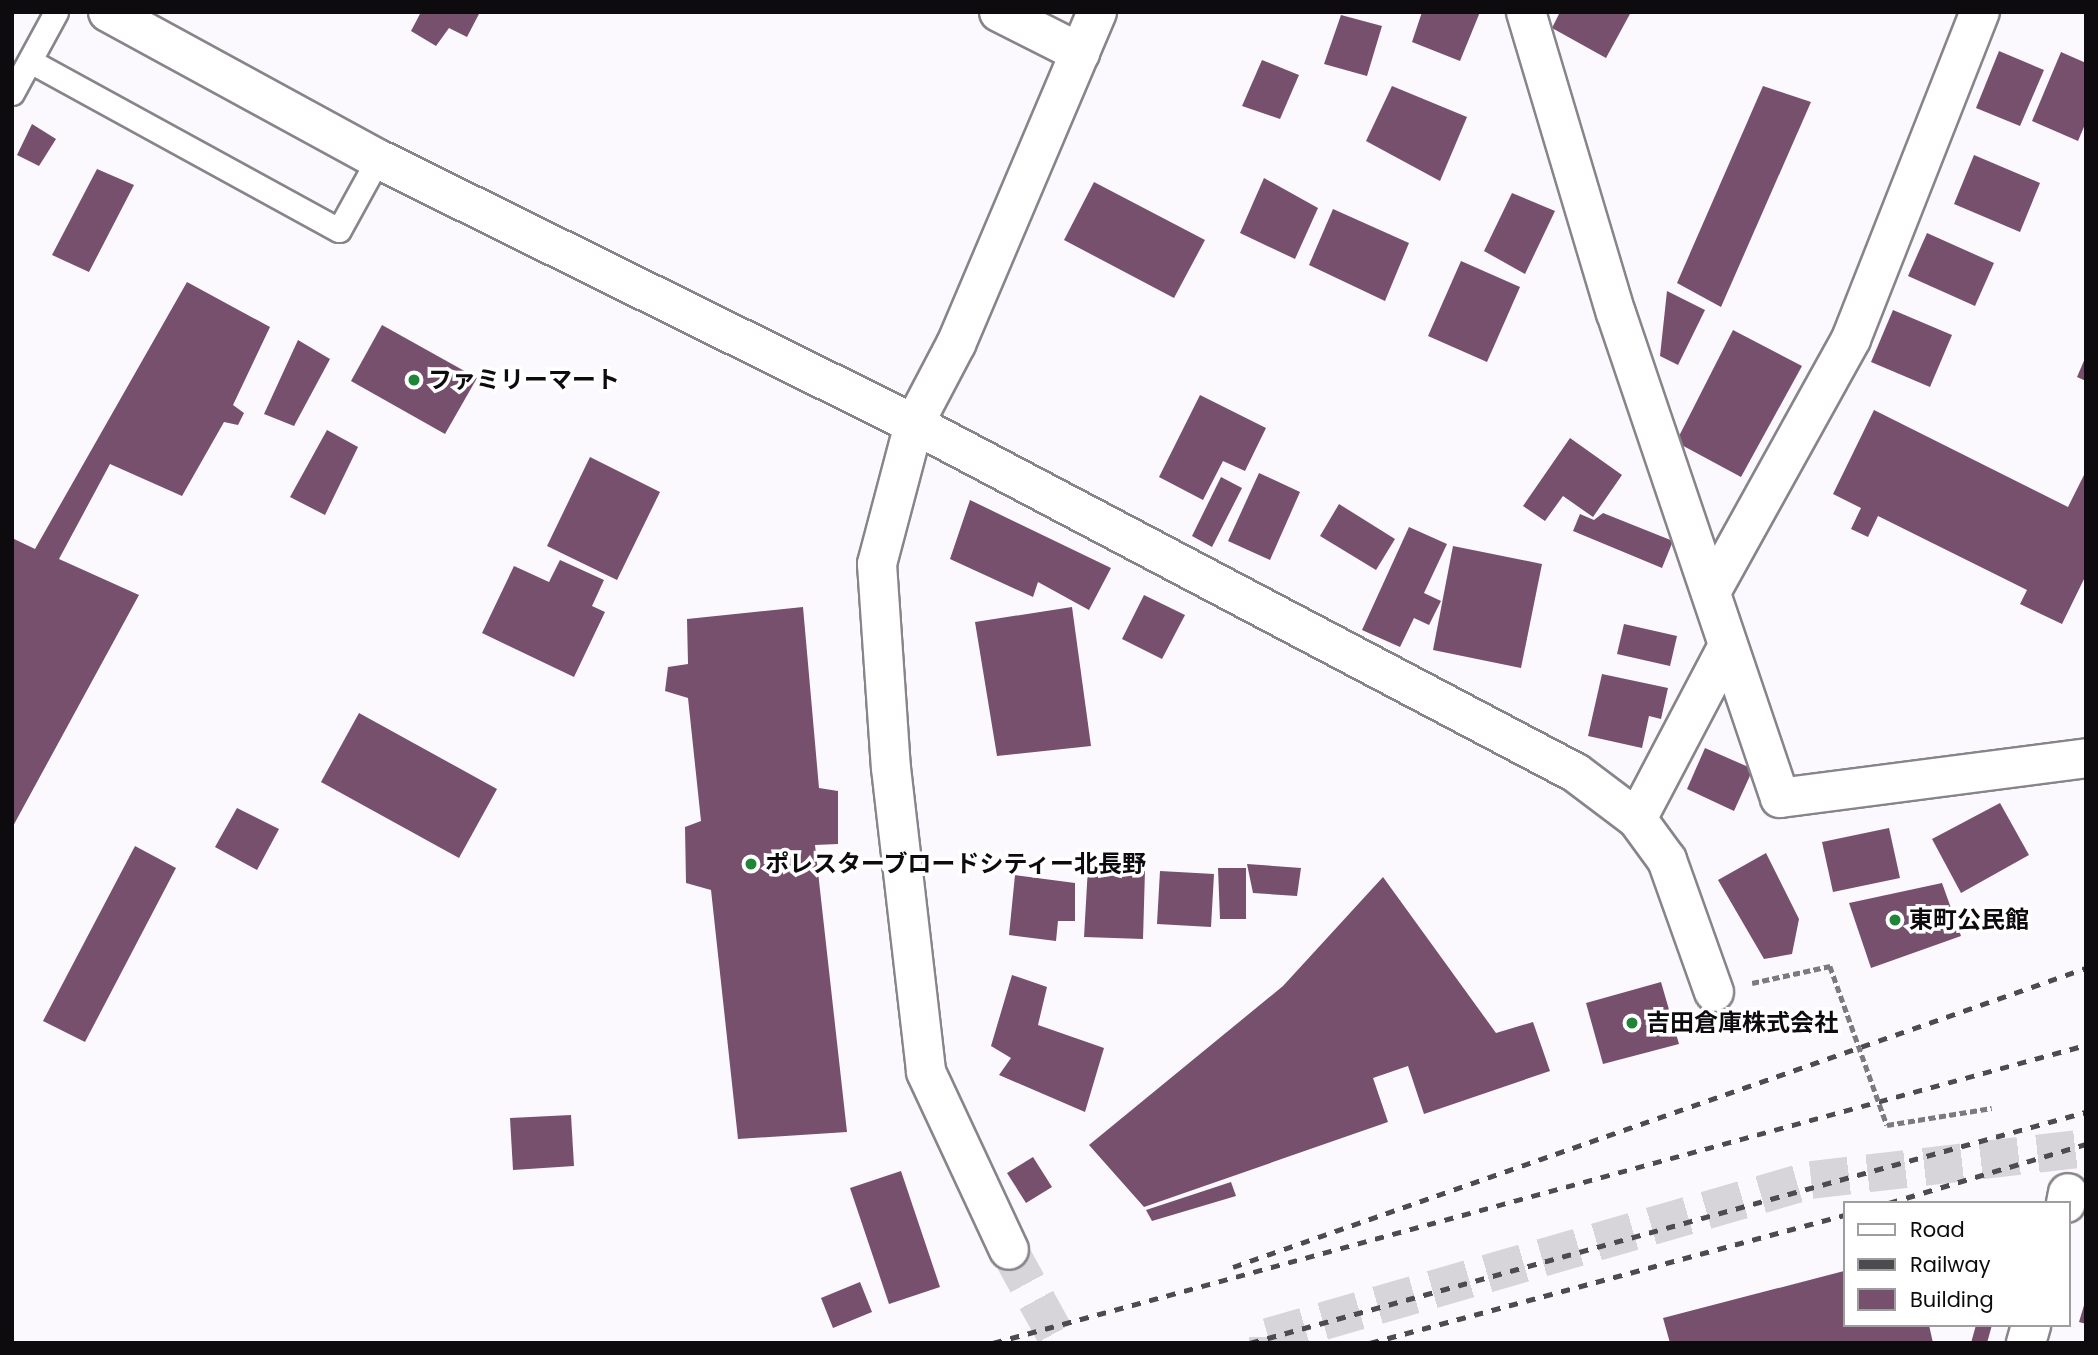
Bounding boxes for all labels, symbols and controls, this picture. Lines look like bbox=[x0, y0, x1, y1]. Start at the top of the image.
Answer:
place label: ファミリーマート bbox=[428, 366, 620, 394]
marker: ファミリーマート bbox=[406, 372, 422, 388]
place label: ポレスターブロードシティー北長野 bbox=[765, 850, 1149, 878]
marker: ポレスターブロードシティー北長野 bbox=[743, 856, 759, 872]
place label: 東町公民館 bbox=[1909, 906, 2029, 934]
marker: 東町公民館 bbox=[1887, 912, 1903, 928]
place label: 吉田倉庫株式会社 bbox=[1646, 1009, 1838, 1037]
marker: 吉田倉庫株式会社 bbox=[1624, 1015, 1640, 1031]
legend bbox=[1842, 1201, 2070, 1327]
text: Road bbox=[1910, 1215, 1965, 1244]
text: Railway bbox=[1910, 1250, 1991, 1279]
text: Building bbox=[1910, 1285, 1994, 1314]

